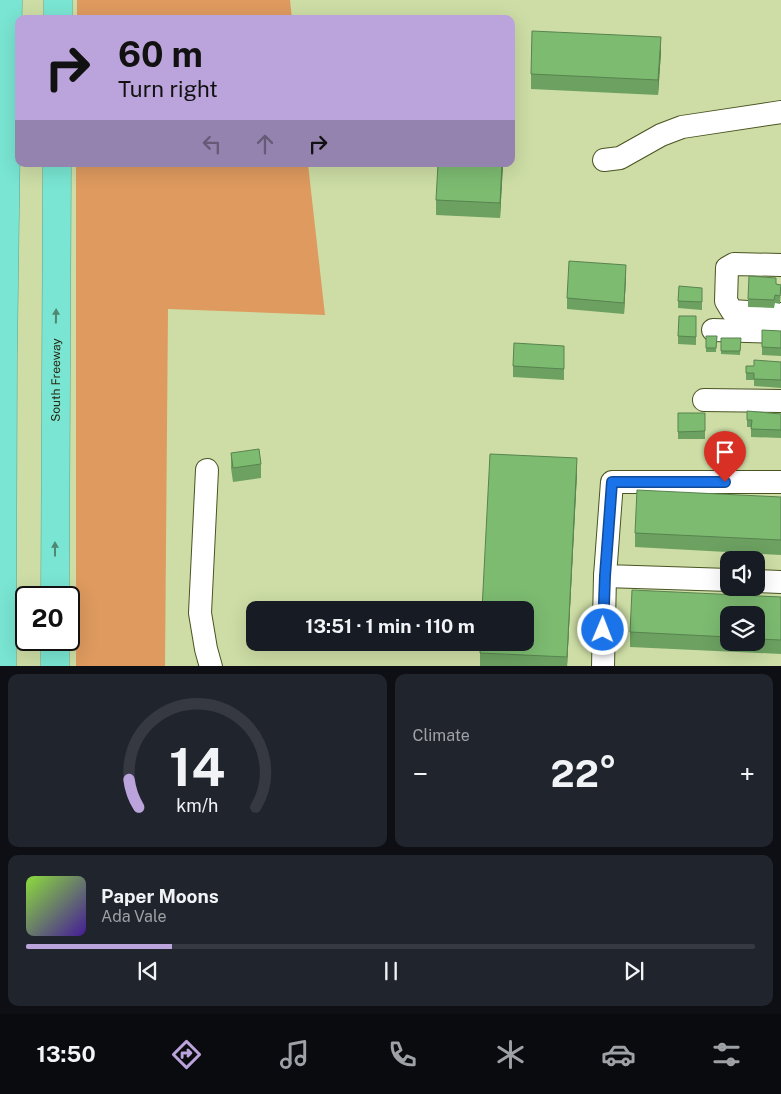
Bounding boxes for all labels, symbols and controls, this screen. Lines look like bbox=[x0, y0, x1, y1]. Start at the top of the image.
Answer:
text: 60 m bbox=[118, 34, 203, 75]
icon: right bbox=[35, 35, 100, 100]
text: Turn right bbox=[118, 76, 218, 102]
icon: left bbox=[198, 130, 226, 158]
icon: ahead bbox=[251, 130, 279, 158]
icon: right bbox=[304, 130, 332, 158]
one-way arrow bbox=[52, 308, 60, 324]
street label: South Freeway bbox=[49, 338, 63, 422]
pin bbox=[704, 431, 746, 482]
icon: arrive bbox=[711, 438, 739, 466]
one-way arrow bbox=[52, 541, 60, 557]
map controls bbox=[720, 551, 765, 651]
button: sound bbox=[720, 551, 765, 596]
speed limit sign: 20 bbox=[15, 586, 80, 651]
position arrow bbox=[576, 603, 628, 655]
button: layers bbox=[720, 606, 765, 651]
text: 13:51 · 1 min · 110 m bbox=[305, 615, 475, 637]
text: Climate bbox=[413, 726, 470, 745]
text: 14 bbox=[169, 737, 225, 798]
text: 22° bbox=[551, 751, 617, 796]
text: − bbox=[413, 757, 428, 790]
text: + bbox=[739, 757, 755, 790]
text: km/h bbox=[176, 795, 218, 816]
text: Paper Moons bbox=[101, 885, 219, 907]
text: Ada Vale bbox=[101, 907, 166, 926]
icon: previous bbox=[134, 957, 162, 985]
icon: pause bbox=[377, 957, 405, 985]
icon: next bbox=[620, 957, 648, 985]
icon: directions bbox=[169, 1037, 204, 1072]
icon: music bbox=[277, 1037, 312, 1072]
icon: phone bbox=[385, 1037, 420, 1072]
icon: climate bbox=[493, 1037, 528, 1072]
icon: car bbox=[601, 1037, 636, 1072]
icon: filters bbox=[709, 1037, 744, 1072]
text: 13:50 bbox=[37, 1041, 96, 1067]

